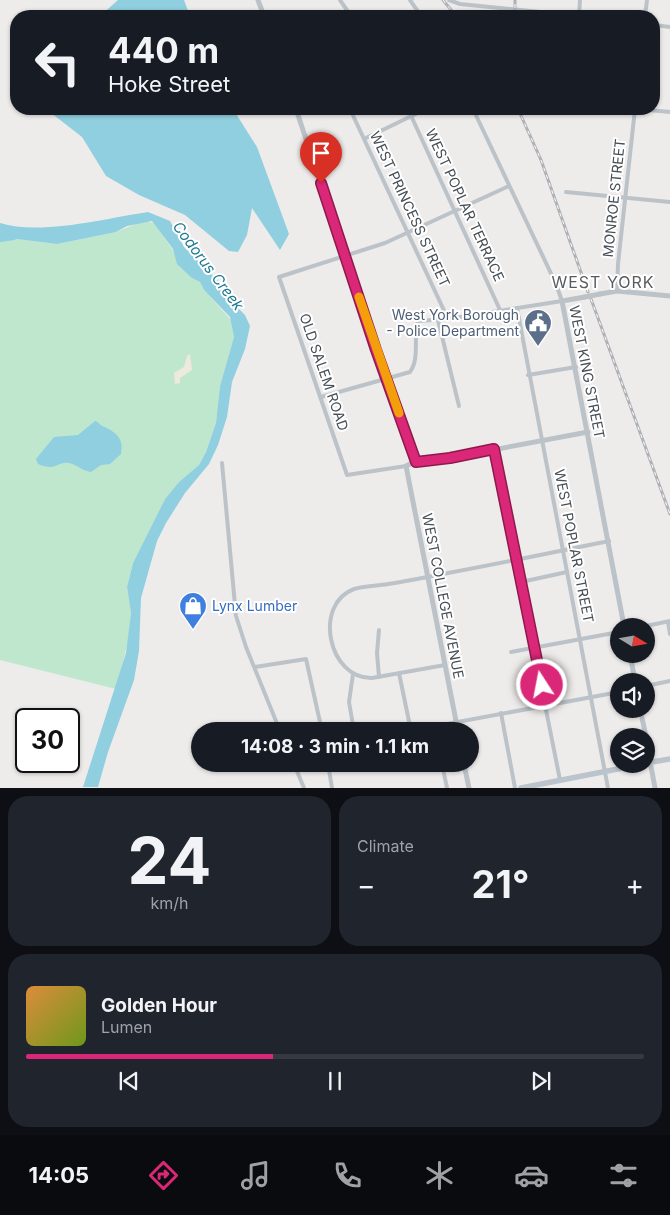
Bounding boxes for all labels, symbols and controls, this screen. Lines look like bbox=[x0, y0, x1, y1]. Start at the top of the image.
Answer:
text: 440 m bbox=[108, 29, 219, 71]
icon: left bbox=[25, 30, 90, 95]
text: Hoke Street bbox=[108, 71, 230, 97]
street label: WEST POPLAR TERRACE bbox=[423, 126, 508, 284]
street label: WEST PRINCESS STREET bbox=[367, 128, 454, 289]
pin bbox=[300, 132, 342, 183]
street label: MONROE STREET bbox=[599, 138, 628, 258]
icon: arrive bbox=[307, 139, 335, 167]
water label: Codorus Creek bbox=[169, 217, 249, 315]
district label: WEST YORK bbox=[551, 272, 655, 292]
street label: WEST KING STREET bbox=[566, 304, 609, 440]
place label: West York Borough - Police Department bbox=[386, 306, 519, 339]
public building icon: West York Borough - Police Department bbox=[523, 308, 553, 347]
street label: OLD SALEM ROAD bbox=[296, 311, 353, 433]
street label: WEST POPLAR STREET bbox=[551, 468, 598, 624]
street label: WEST COLLEGE AVENUE bbox=[419, 512, 468, 680]
shop icon: Lynx Lumber bbox=[178, 591, 208, 630]
place label: Lynx Lumber bbox=[212, 597, 297, 614]
north arrow bbox=[610, 618, 655, 662]
map controls bbox=[610, 618, 655, 773]
position arrow bbox=[515, 658, 567, 710]
button: sound bbox=[610, 673, 655, 718]
speed limit sign: 30 bbox=[15, 708, 80, 773]
button: layers bbox=[610, 728, 655, 773]
text: 14:08 · 3 min · 1.1 km bbox=[241, 735, 429, 758]
text: 24 bbox=[128, 821, 211, 900]
text: Climate bbox=[357, 836, 414, 856]
text: 21° bbox=[472, 861, 529, 907]
text: − bbox=[357, 868, 376, 902]
text: + bbox=[625, 868, 644, 902]
text: km/h bbox=[150, 893, 189, 913]
text: Golden Hour bbox=[101, 994, 217, 1017]
text: Lumen bbox=[101, 1017, 152, 1037]
icon: previous bbox=[115, 1067, 143, 1095]
icon: pause bbox=[321, 1067, 349, 1095]
icon: next bbox=[527, 1067, 555, 1095]
icon: directions bbox=[146, 1158, 181, 1193]
icon: music bbox=[238, 1158, 273, 1193]
icon: phone bbox=[330, 1158, 365, 1193]
icon: climate bbox=[422, 1158, 457, 1193]
icon: car bbox=[514, 1158, 549, 1193]
icon: filters bbox=[606, 1158, 641, 1193]
text: 14:05 bbox=[29, 1162, 89, 1188]

